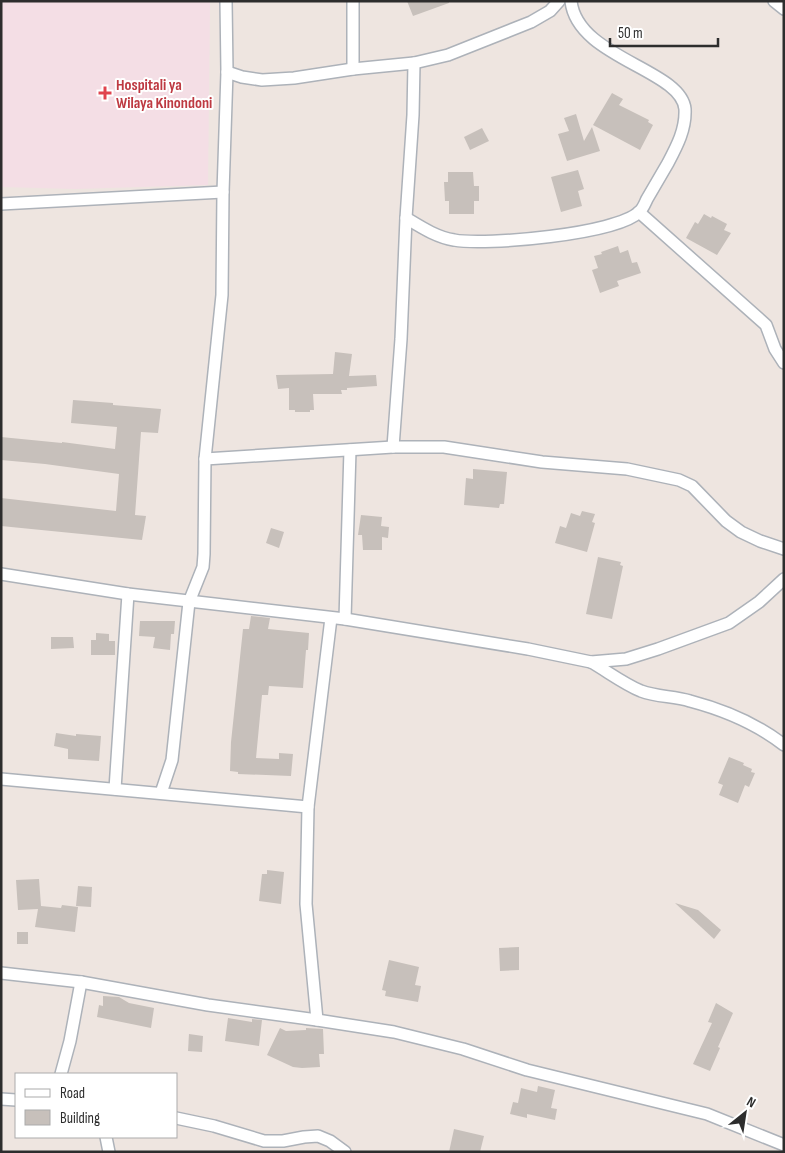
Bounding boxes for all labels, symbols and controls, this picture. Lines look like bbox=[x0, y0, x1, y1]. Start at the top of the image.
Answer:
scale bar bbox=[610, 15, 718, 47]
text: 50 m bbox=[618, 24, 643, 43]
place label: Hospitali ya Wilaya Kinondoni bbox=[116, 76, 212, 113]
marker: Hospitali ya Wilaya Kinondoni bbox=[98, 86, 112, 100]
legend bbox=[15, 1073, 178, 1138]
text: Road bbox=[60, 1084, 85, 1103]
north arrow bbox=[720, 1088, 770, 1138]
text: N bbox=[744, 1093, 759, 1111]
text: Building bbox=[60, 1109, 100, 1128]

